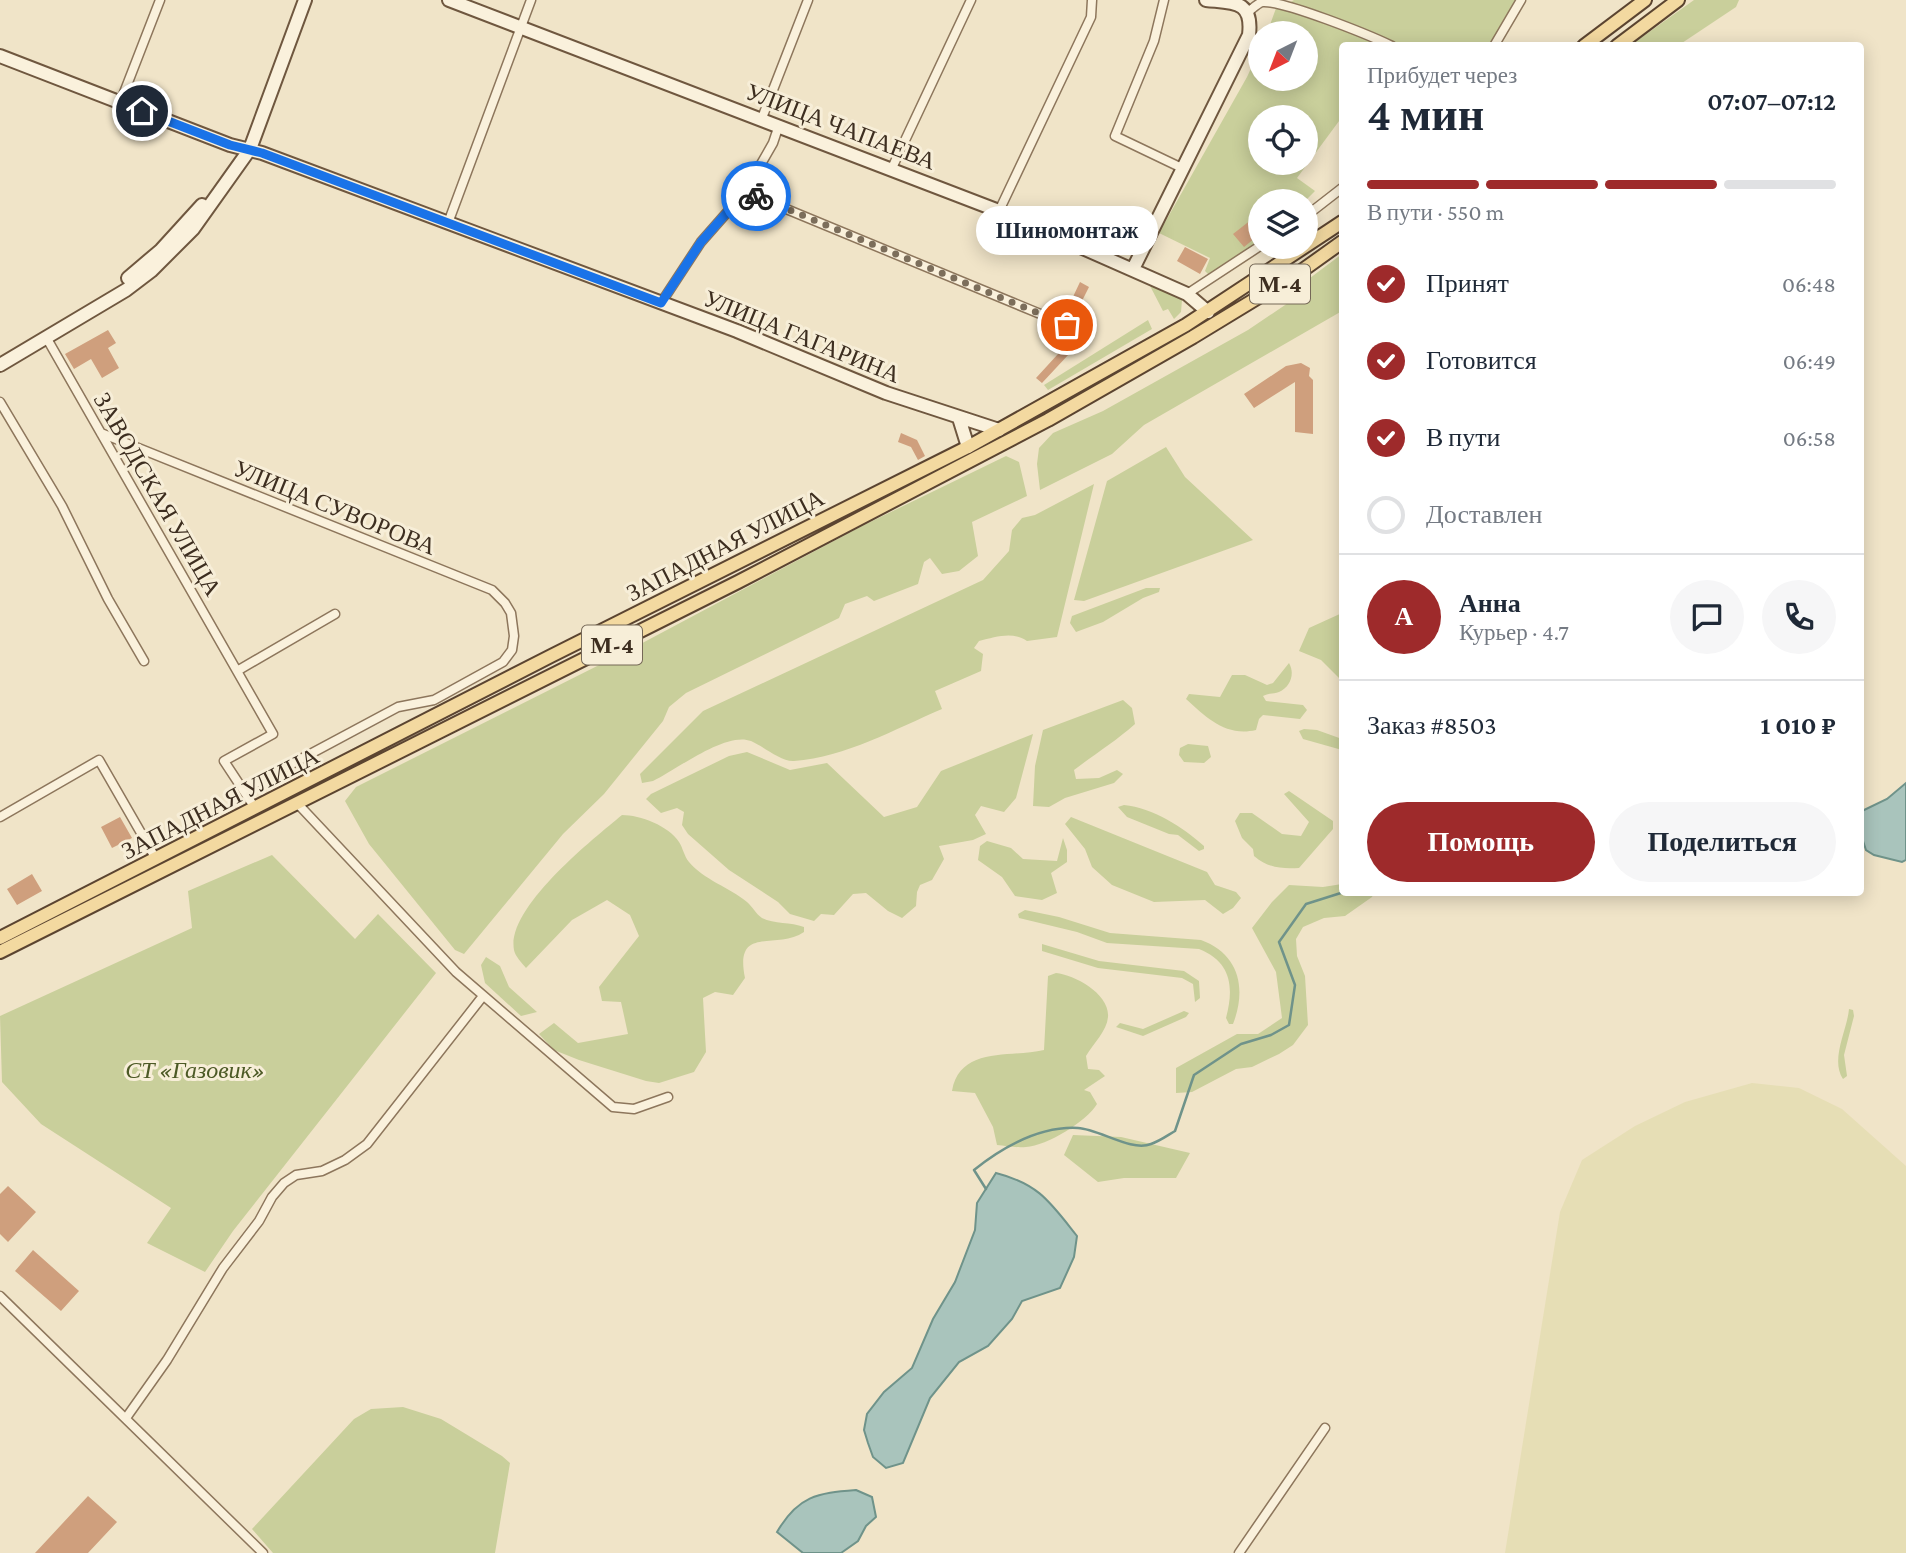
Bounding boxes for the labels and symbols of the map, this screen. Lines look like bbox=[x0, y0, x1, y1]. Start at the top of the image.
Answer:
north arrow bbox=[1248, 21, 1318, 91]
street label: УЛИЦА ЧАПАЕВА bbox=[742, 77, 940, 175]
pin bbox=[112, 81, 172, 141]
courier bbox=[721, 161, 791, 231]
callout: Шиномонтаж bbox=[976, 206, 1158, 255]
road number: М-4 bbox=[1250, 264, 1310, 304]
street label: УЛИЦА ГАГАРИНА bbox=[700, 284, 905, 388]
pin bbox=[1037, 295, 1097, 355]
street label: ЗАВОДСКАЯ УЛИЦА bbox=[89, 388, 228, 601]
street label: УЛИЦА СУВОРОВА bbox=[230, 454, 441, 560]
street label: ЗАПАДНАЯ УЛИЦА bbox=[622, 483, 829, 607]
road number: М-4 bbox=[582, 625, 642, 664]
street label: ЗАПАДНАЯ УЛИЦА bbox=[117, 741, 324, 865]
park label: СТ «Газовик» bbox=[125, 1056, 265, 1083]

